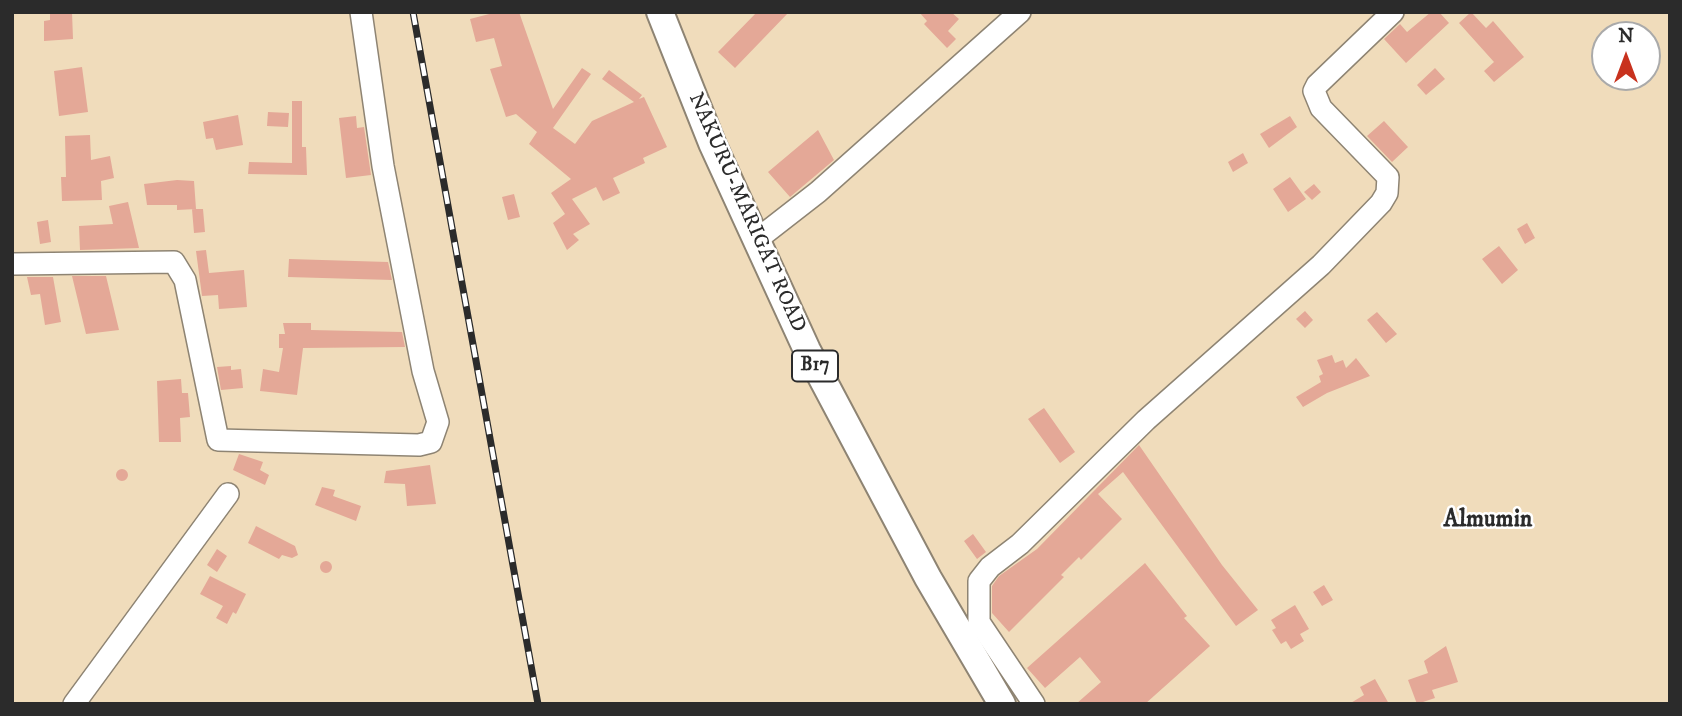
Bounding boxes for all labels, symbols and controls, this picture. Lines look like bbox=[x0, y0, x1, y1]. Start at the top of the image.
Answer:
north arrow bbox=[1591, 21, 1661, 91]
text: N bbox=[1618, 25, 1634, 48]
street label: NAKURU-MARIGAT ROAD bbox=[682, 89, 810, 337]
road number: B17 bbox=[792, 350, 838, 382]
district label: Almumin bbox=[1444, 507, 1532, 535]

